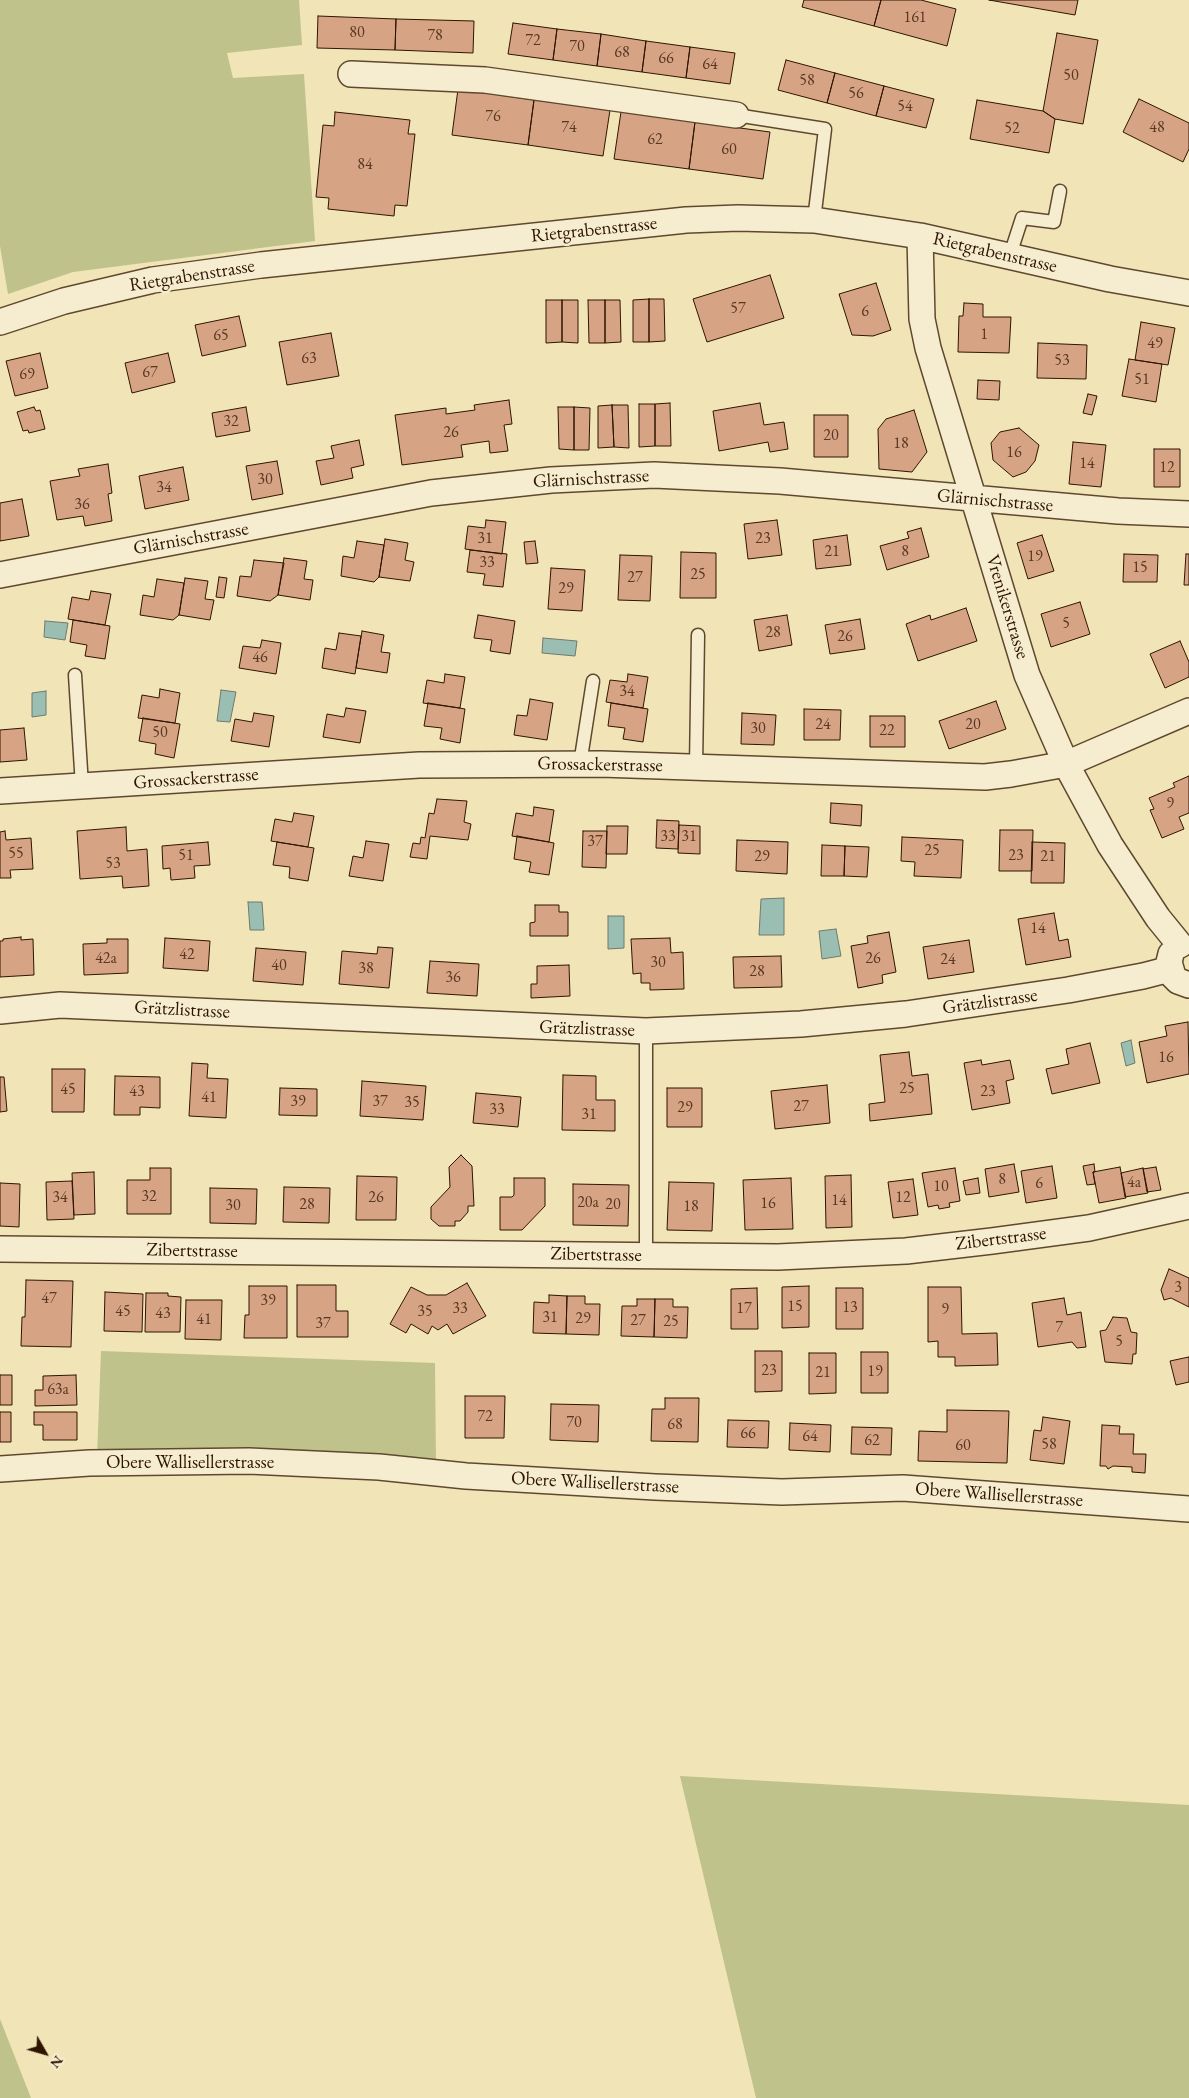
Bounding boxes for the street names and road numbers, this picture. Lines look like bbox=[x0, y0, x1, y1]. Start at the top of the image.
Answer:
street label: Rietgrabenstrasse bbox=[530, 212, 658, 248]
street label: Rietgrabenstrasse bbox=[931, 228, 1059, 278]
street label: Rietgrabenstrasse bbox=[128, 255, 256, 297]
street label: Glärnischstrasse bbox=[532, 465, 650, 493]
street label: Glärnischstrasse bbox=[936, 485, 1054, 517]
street label: Glärnischstrasse bbox=[132, 518, 250, 560]
street label: Vrenikerstrasse bbox=[980, 552, 1034, 662]
street label: Grossackerstrasse bbox=[537, 753, 663, 777]
street label: Grossackerstrasse bbox=[133, 763, 259, 795]
street label: Grätzlistrasse bbox=[941, 984, 1039, 1020]
street label: Grätzlistrasse bbox=[134, 996, 230, 1024]
street label: Grätzlistrasse bbox=[539, 1016, 635, 1042]
street label: Zibertstrasse bbox=[954, 1222, 1048, 1256]
street label: Zibertstrasse bbox=[146, 1239, 238, 1263]
street label: Zibertstrasse bbox=[550, 1243, 642, 1267]
street label: Obere Wallisellerstrasse bbox=[106, 1452, 274, 1474]
street label: Obere Wallisellerstrasse bbox=[510, 1467, 680, 1499]
street label: Obere Wallisellerstrasse bbox=[914, 1478, 1084, 1512]

